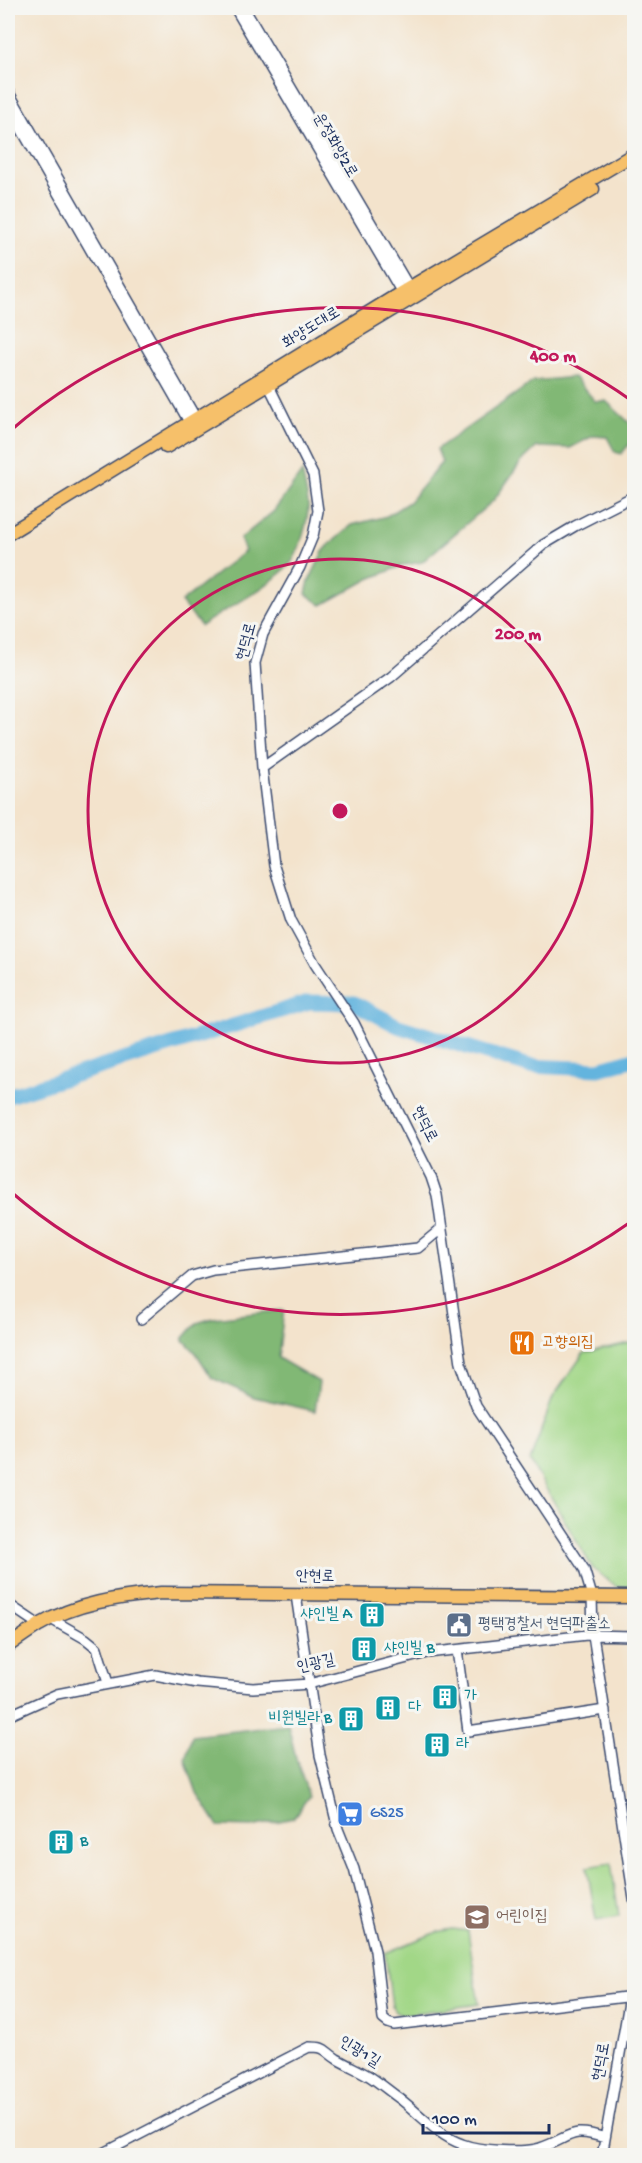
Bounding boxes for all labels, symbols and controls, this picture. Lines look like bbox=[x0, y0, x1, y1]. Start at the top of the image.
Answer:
street label: 운정화양2로 bbox=[308, 110, 360, 182]
street label: 화양도대로 bbox=[280, 304, 344, 354]
text: 400 m bbox=[529, 347, 576, 368]
street label: 현덕로 bbox=[234, 621, 262, 663]
text: 200 m bbox=[495, 625, 541, 646]
centre of rings bbox=[330, 801, 350, 821]
street label: 현덕로 bbox=[406, 1103, 440, 1147]
restaurant icon: 고향의집 bbox=[507, 1328, 537, 1358]
place label: 고향의집 bbox=[542, 1334, 594, 1353]
street label: 안현로 bbox=[296, 1568, 334, 1588]
building icon: 샤인빌 A bbox=[357, 1600, 387, 1630]
place label: 샤인빌 A bbox=[300, 1606, 354, 1625]
public building icon: 평택경찰서 현덕파출소 bbox=[444, 1610, 474, 1640]
place label: 평택경찰서 현덕파출소 bbox=[478, 1615, 611, 1635]
building icon: 샤인빌 B bbox=[349, 1634, 379, 1664]
place label: 샤인빌 B bbox=[384, 1640, 435, 1659]
street label: 인광길 bbox=[295, 1652, 337, 1678]
building icon: 가 bbox=[430, 1682, 460, 1712]
place label: 가 bbox=[464, 1688, 477, 1707]
building icon: 다 bbox=[373, 1693, 403, 1723]
place label: 다 bbox=[408, 1699, 421, 1718]
building icon: 비원빌라 B bbox=[336, 1704, 366, 1734]
place label: 비원빌라 B bbox=[269, 1710, 333, 1729]
building icon: 라 bbox=[422, 1730, 452, 1760]
place label: 라 bbox=[456, 1736, 469, 1755]
supermarket icon: GS25 bbox=[335, 1799, 365, 1829]
place label: GS25 bbox=[370, 1805, 404, 1824]
building icon: B bbox=[46, 1827, 76, 1857]
place label: B bbox=[79, 1833, 89, 1852]
school or university icon: 어린이집 bbox=[462, 1902, 492, 1932]
place label: 어린이집 bbox=[496, 1908, 548, 1927]
street label: 인광1길 bbox=[335, 2033, 383, 2073]
street label: 현덕로 bbox=[590, 2041, 616, 2083]
scale bar bbox=[423, 2097, 549, 2135]
text: 100 m bbox=[431, 2110, 477, 2131]

